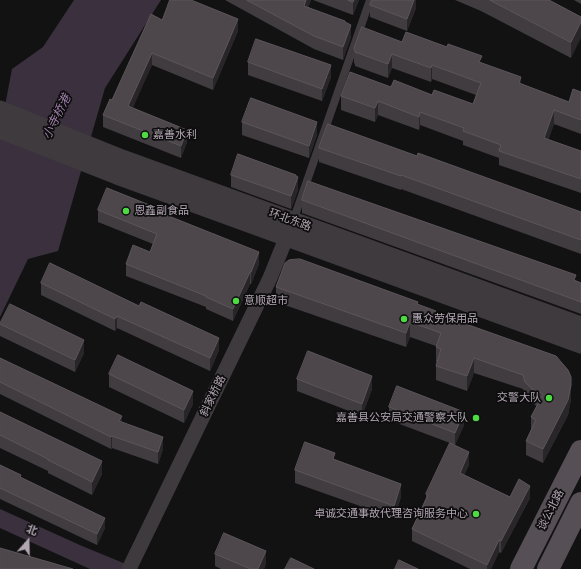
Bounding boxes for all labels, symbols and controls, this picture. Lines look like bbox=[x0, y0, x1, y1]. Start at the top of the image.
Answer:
water label: 小寺桥港 bbox=[40, 92, 74, 142]
place label: 嘉善水利 bbox=[153, 128, 197, 142]
marker: 嘉善水利 bbox=[140, 130, 150, 140]
place label: 恩鑫副食品 bbox=[134, 204, 189, 218]
marker: 恩鑫副食品 bbox=[121, 206, 131, 216]
street label: 环北东路 bbox=[267, 206, 313, 234]
place label: 意顺超市 bbox=[244, 294, 288, 308]
marker: 意顺超市 bbox=[231, 296, 241, 306]
place label: 惠众劳保用品 bbox=[412, 312, 478, 326]
marker: 惠众劳保用品 bbox=[399, 314, 409, 324]
street label: 斜家桥路 bbox=[197, 373, 229, 419]
place label: 交警大队 bbox=[497, 391, 541, 405]
marker: 交警大队 bbox=[544, 393, 554, 403]
place label: 嘉善县公安局交通警察大队 bbox=[336, 411, 468, 425]
marker: 嘉善县公安局交通警察大队 bbox=[471, 413, 481, 423]
street label: 谈公北路 bbox=[535, 487, 567, 533]
place label: 卓诚交通事故代理咨询服务中心 bbox=[314, 507, 468, 521]
marker: 卓诚交通事故代理咨询服务中心 bbox=[471, 509, 481, 519]
north arrow bbox=[8, 521, 48, 561]
text: 北 bbox=[25, 521, 40, 538]

